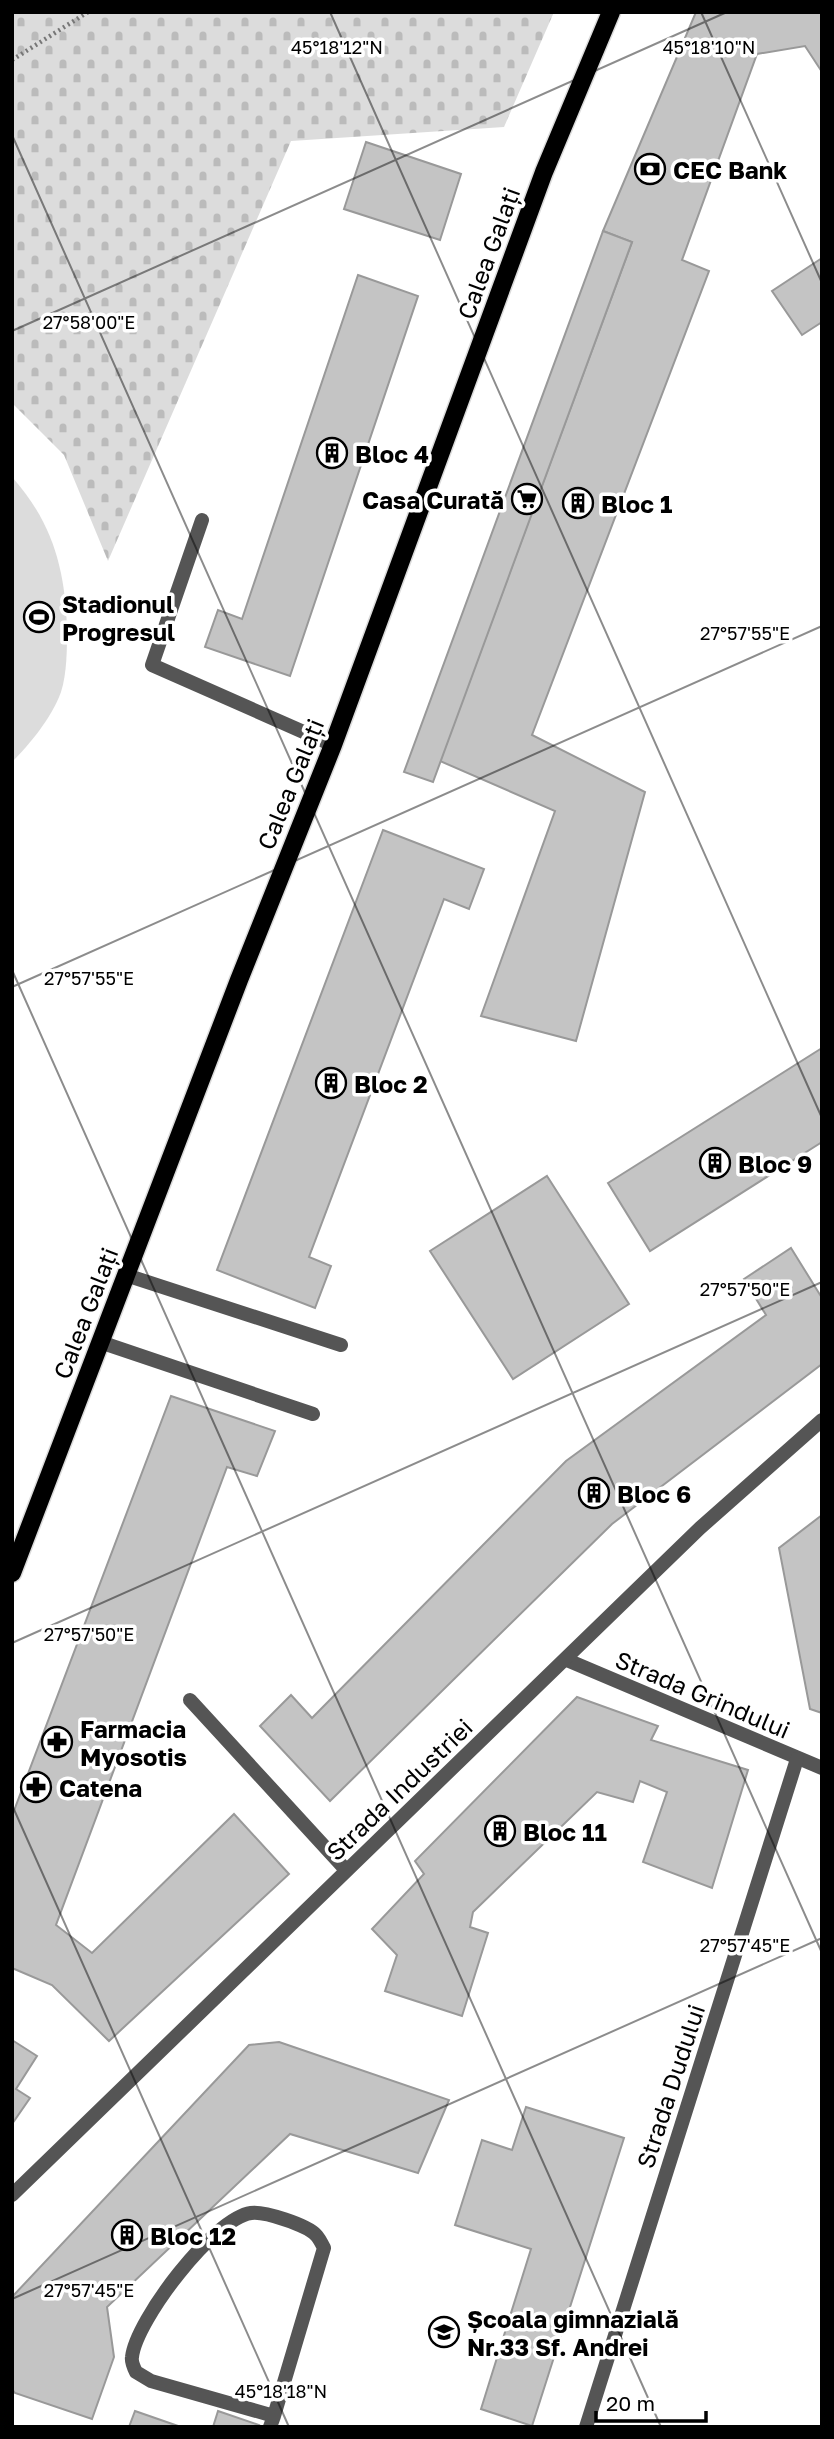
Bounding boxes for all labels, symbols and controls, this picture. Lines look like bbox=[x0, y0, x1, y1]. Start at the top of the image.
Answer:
text: 45°18'12"N bbox=[291, 36, 383, 58]
text: 45°18'10"N bbox=[663, 36, 755, 58]
bank icon: CEC Bank bbox=[633, 152, 667, 186]
place label: CEC Bank bbox=[673, 155, 787, 184]
street label: Calea Galați bbox=[451, 183, 526, 323]
text: 27°58'00"E bbox=[43, 311, 135, 333]
building icon: Bloc 4 bbox=[315, 436, 349, 470]
place label: Bloc 4 bbox=[355, 439, 429, 468]
supermarket icon: Casa Curată bbox=[510, 482, 544, 516]
place label: Casa Curată bbox=[362, 485, 504, 514]
building icon: Bloc 1 bbox=[561, 486, 595, 520]
place label: Bloc 1 bbox=[601, 489, 672, 518]
place label: Stadionul Progresul bbox=[62, 589, 175, 646]
sports icon: Stadionul Progresul bbox=[22, 600, 56, 634]
text: 27°57'55"E bbox=[700, 622, 790, 644]
street label: Calea Galați bbox=[251, 714, 330, 854]
text: 27°57'55"E bbox=[44, 967, 134, 989]
building icon: Bloc 2 bbox=[314, 1066, 348, 1100]
place label: Bloc 2 bbox=[354, 1069, 428, 1098]
building icon: Bloc 9 bbox=[698, 1146, 732, 1180]
place label: Bloc 9 bbox=[738, 1149, 812, 1178]
street label: Calea Galați bbox=[47, 1243, 124, 1383]
text: 27°57'50"E bbox=[700, 1278, 790, 1300]
building icon: Bloc 6 bbox=[577, 1476, 611, 1510]
place label: Bloc 6 bbox=[617, 1479, 691, 1508]
text: 27°57'50"E bbox=[44, 1623, 134, 1645]
street label: Strada Grindului bbox=[611, 1644, 795, 1744]
street label: Strada Industriei bbox=[320, 1712, 478, 1866]
place label: Farmacia Myosotis bbox=[80, 1714, 187, 1771]
pharmacy icon: Farmacia Myosotis bbox=[40, 1725, 74, 1759]
pharmacy icon: Catena bbox=[19, 1770, 53, 1804]
place label: Catena bbox=[59, 1773, 142, 1802]
building icon: Bloc 11 bbox=[483, 1814, 517, 1848]
place label: Bloc 11 bbox=[523, 1817, 607, 1846]
text: 27°57'45"E bbox=[700, 1934, 790, 1956]
street label: Strada Dudului bbox=[630, 2000, 710, 2172]
building icon: Bloc 12 bbox=[110, 2218, 144, 2252]
place label: Bloc 12 bbox=[150, 2221, 236, 2250]
text: 27°57'45"E bbox=[44, 2279, 134, 2301]
place label: Școala gimnazială Nr.33 Sf. Andrei bbox=[467, 2304, 679, 2361]
school or university icon: Școala gimnazială Nr.33 Sf. Andrei bbox=[427, 2315, 461, 2349]
text: 45°18'18"N bbox=[235, 2380, 327, 2402]
scale bar bbox=[596, 2380, 706, 2424]
text: 20 m bbox=[606, 2390, 655, 2416]

